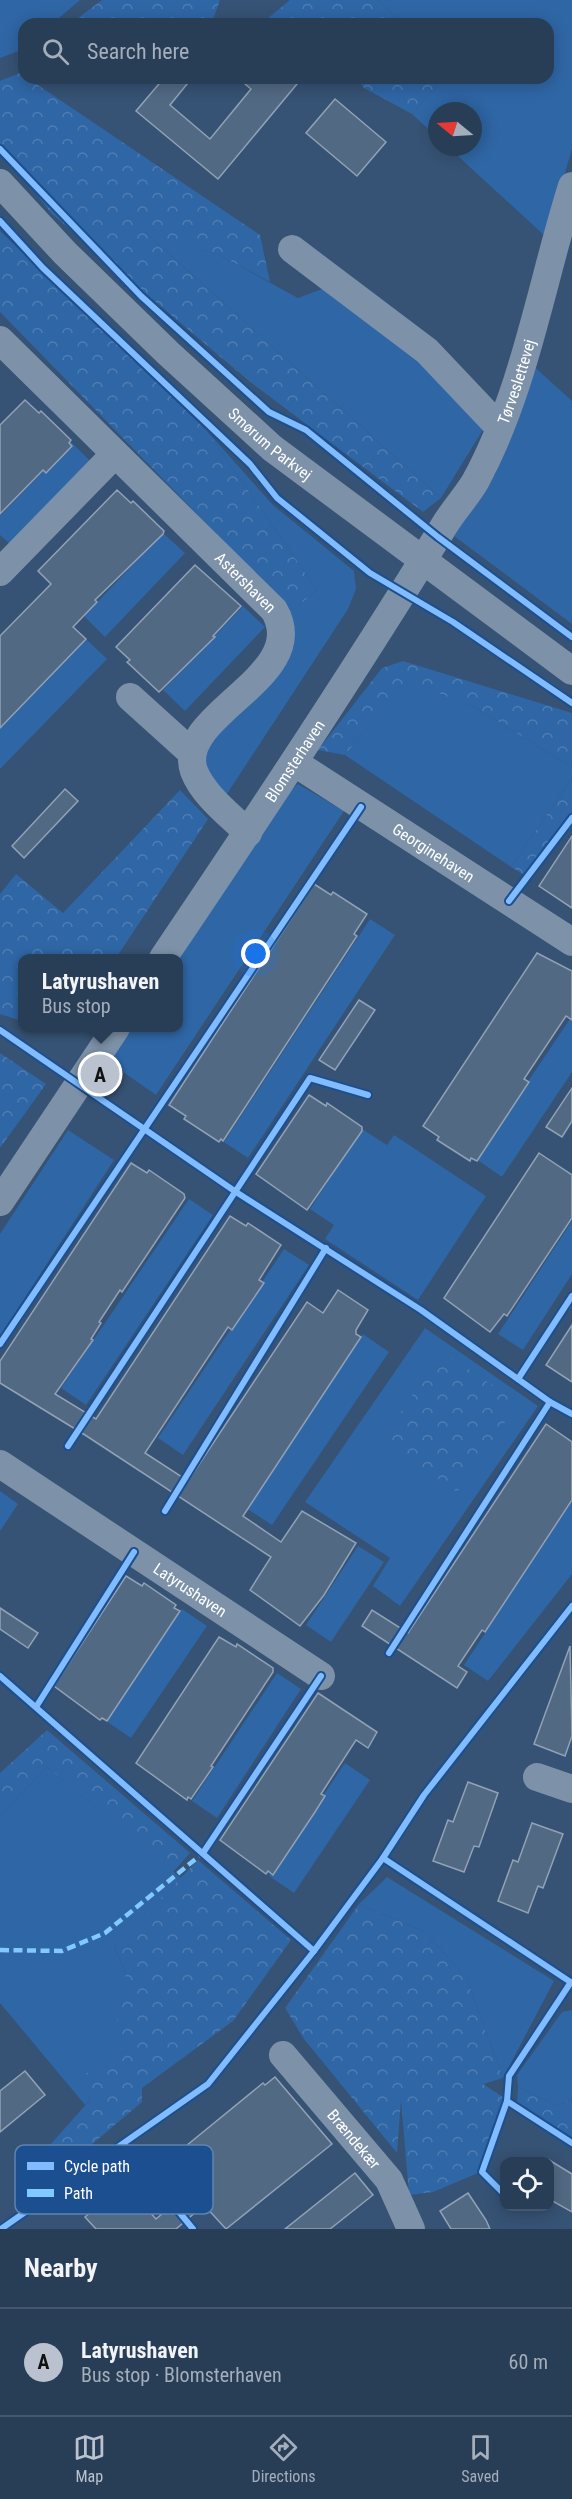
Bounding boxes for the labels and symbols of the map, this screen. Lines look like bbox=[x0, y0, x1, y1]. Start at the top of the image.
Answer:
north arrow bbox=[428, 102, 482, 156]
street label: Tørveslettevej bbox=[493, 337, 539, 427]
street label: Smørum Parkvej bbox=[225, 404, 316, 484]
street label: Astershaven bbox=[211, 548, 280, 616]
street label: Blomsterhaven bbox=[261, 716, 328, 805]
street label: Georginehaven bbox=[389, 819, 478, 886]
your location bbox=[241, 939, 270, 968]
pin: A bbox=[80, 1052, 120, 1096]
street label: Latyrushaven bbox=[150, 1559, 230, 1621]
street label: Brændekær bbox=[324, 2105, 385, 2173]
legend bbox=[15, 2145, 213, 2214]
text: Cycle path bbox=[64, 2157, 130, 2176]
text: Path bbox=[64, 2184, 93, 2203]

